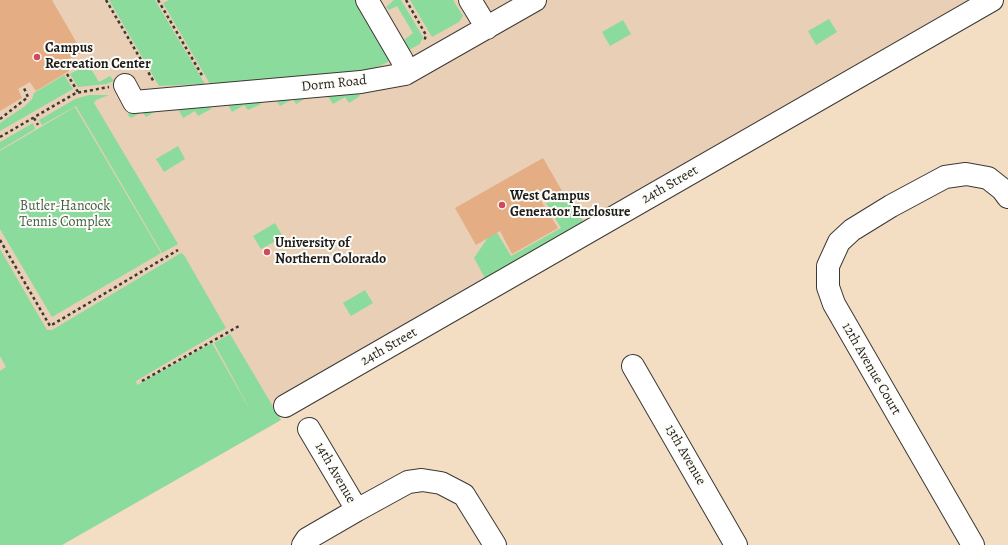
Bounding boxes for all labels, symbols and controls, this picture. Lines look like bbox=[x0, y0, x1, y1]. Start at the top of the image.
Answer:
place label: Campus Recreation Center bbox=[45, 41, 151, 74]
marker: Campus Recreation Center bbox=[32, 52, 42, 62]
street label: Dorm Road bbox=[300, 72, 368, 96]
street label: 24th Street bbox=[639, 162, 701, 208]
place label: West Campus Generator Enclosure bbox=[510, 189, 630, 222]
park label: Butler-Hancock Tennis Complex bbox=[19, 199, 111, 232]
marker: West Campus Generator Enclosure bbox=[497, 200, 507, 210]
place label: University of Northern Colorado bbox=[275, 236, 386, 268]
marker: University of Northern Colorado bbox=[262, 247, 272, 257]
street label: 12th Avenue Court bbox=[838, 320, 904, 418]
street label: 24th Street bbox=[358, 324, 420, 370]
street label: 13th Avenue bbox=[661, 422, 709, 488]
street label: 14th Avenue bbox=[311, 439, 359, 507]

